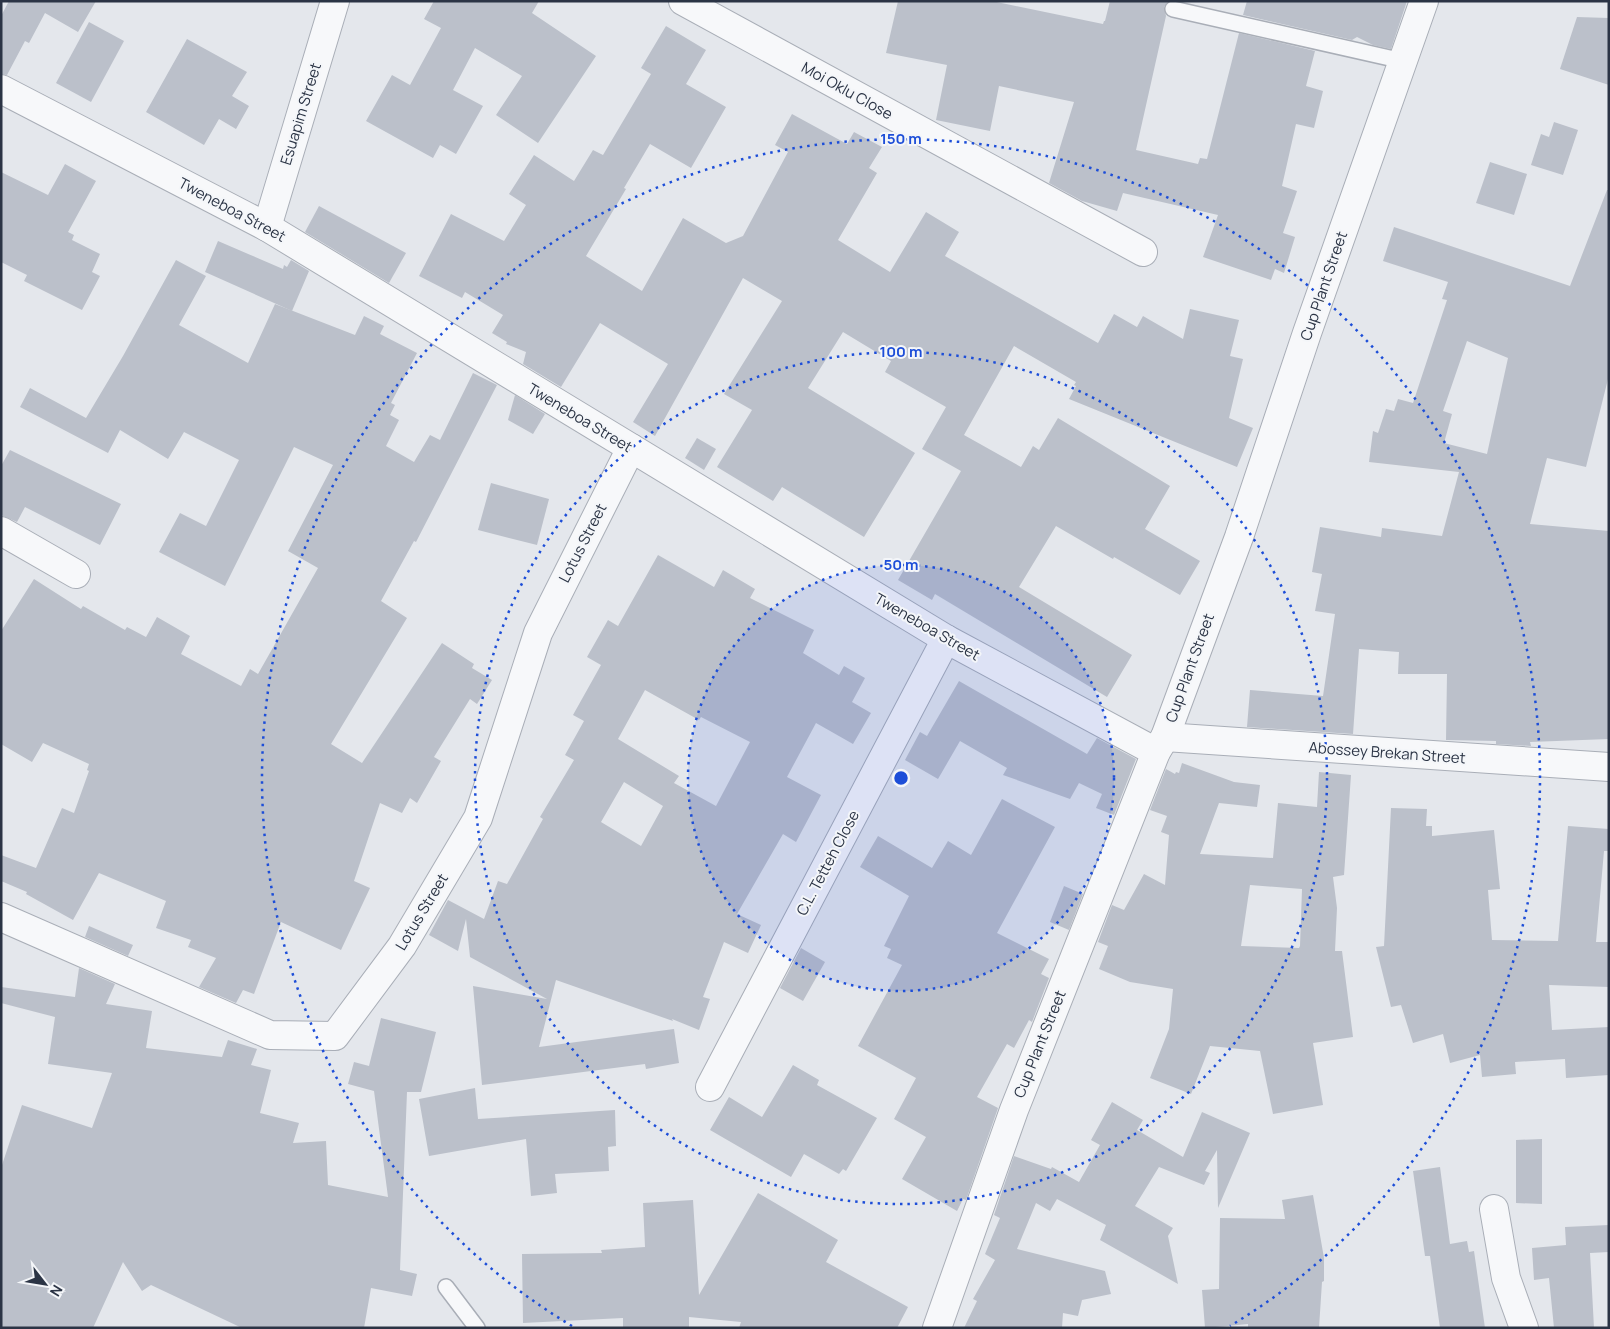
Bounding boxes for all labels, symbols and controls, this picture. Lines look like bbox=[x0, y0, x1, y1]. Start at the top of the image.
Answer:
street label: Moi Oklu Close bbox=[798, 57, 897, 124]
street label: Esuapim Street bbox=[275, 60, 326, 168]
text: 150 m bbox=[880, 128, 922, 149]
street label: Tweneboa Street bbox=[175, 172, 290, 247]
street label: Cup Plant Street bbox=[1295, 228, 1352, 343]
text: 100 m bbox=[880, 341, 922, 362]
street label: Tweneboa Street bbox=[524, 378, 636, 457]
street label: Lotus Street bbox=[554, 500, 612, 586]
text: 50 m bbox=[883, 554, 919, 575]
street label: Tweneboa Street bbox=[871, 588, 984, 665]
street label: Cup Plant Street bbox=[1160, 610, 1219, 725]
street label: Abossey Brekan Street bbox=[1308, 737, 1466, 768]
centre of rings bbox=[892, 769, 910, 787]
street label: C.L. Tetteh Close bbox=[791, 806, 864, 919]
street label: Lotus Street bbox=[390, 869, 453, 954]
street label: Cup Plant Street bbox=[1008, 987, 1071, 1101]
north arrow bbox=[20, 1259, 70, 1309]
text: N bbox=[46, 1282, 67, 1300]

